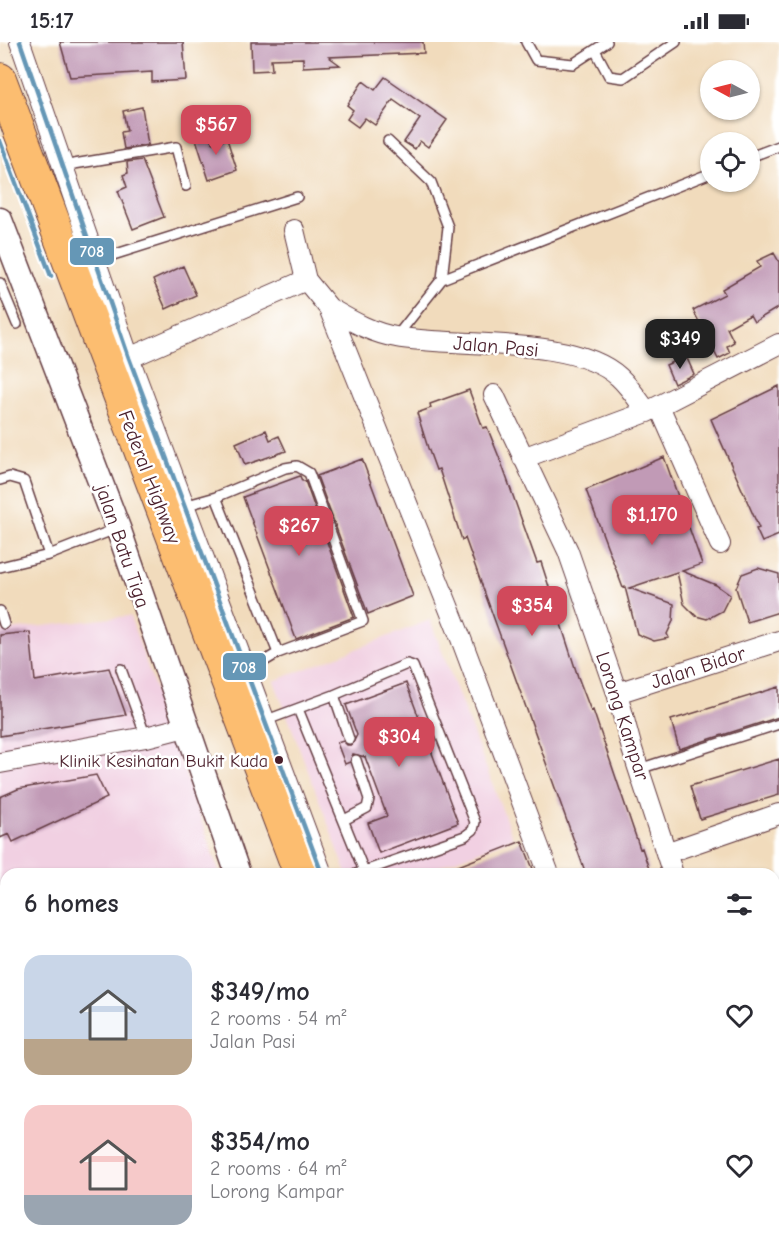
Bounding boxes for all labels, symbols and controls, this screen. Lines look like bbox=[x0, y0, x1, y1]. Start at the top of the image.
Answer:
text: 15:17 bbox=[30, 8, 73, 34]
north arrow bbox=[700, 60, 760, 120]
map controls bbox=[700, 60, 760, 192]
pin: $567 bbox=[180, 105, 252, 156]
text: $567 bbox=[195, 113, 237, 136]
button: locate bbox=[700, 132, 760, 192]
line badge: 708 bbox=[69, 237, 115, 266]
text: 708 bbox=[80, 243, 104, 261]
pin: $349 bbox=[644, 319, 716, 370]
text: $349 bbox=[659, 327, 701, 350]
street label: Jalan Pasi bbox=[452, 331, 540, 362]
street label: Federal Highway bbox=[114, 407, 186, 547]
street label: jalan Batu Tiga bbox=[90, 480, 154, 611]
pin: $1,170 bbox=[603, 495, 701, 546]
text: $1,170 bbox=[626, 503, 678, 526]
pin: $267 bbox=[263, 506, 335, 557]
text: $267 bbox=[278, 514, 320, 537]
pin: $354 bbox=[496, 586, 568, 637]
text: $354 bbox=[511, 594, 553, 617]
street label: Jalan Bidor bbox=[648, 641, 748, 694]
street label: Lorong Kampar bbox=[591, 649, 654, 783]
line badge: 708 bbox=[222, 652, 267, 681]
text: 708 bbox=[232, 659, 256, 677]
pin: $304 bbox=[363, 717, 435, 768]
text: $304 bbox=[378, 725, 420, 748]
place label: Klinik Kesihatan Bukit Kuda bbox=[59, 751, 268, 772]
marker: Klinik Kesihatan Bukit Kuda bbox=[273, 754, 285, 766]
icon: filters bbox=[723, 888, 756, 921]
text: 6 homes bbox=[24, 889, 119, 919]
text: $349/mo bbox=[210, 977, 310, 1007]
icon: home bbox=[72, 979, 144, 1051]
icon: heart bbox=[723, 999, 756, 1032]
text: 2 rooms · 54 m² bbox=[210, 1007, 346, 1030]
text: Jalan Pasi bbox=[210, 1030, 295, 1053]
text: $354/mo bbox=[210, 1127, 310, 1157]
icon: home bbox=[72, 1129, 144, 1201]
icon: heart bbox=[723, 1149, 756, 1182]
text: 2 rooms · 64 m² bbox=[210, 1157, 346, 1180]
text: Lorong Kampar bbox=[210, 1180, 344, 1203]

